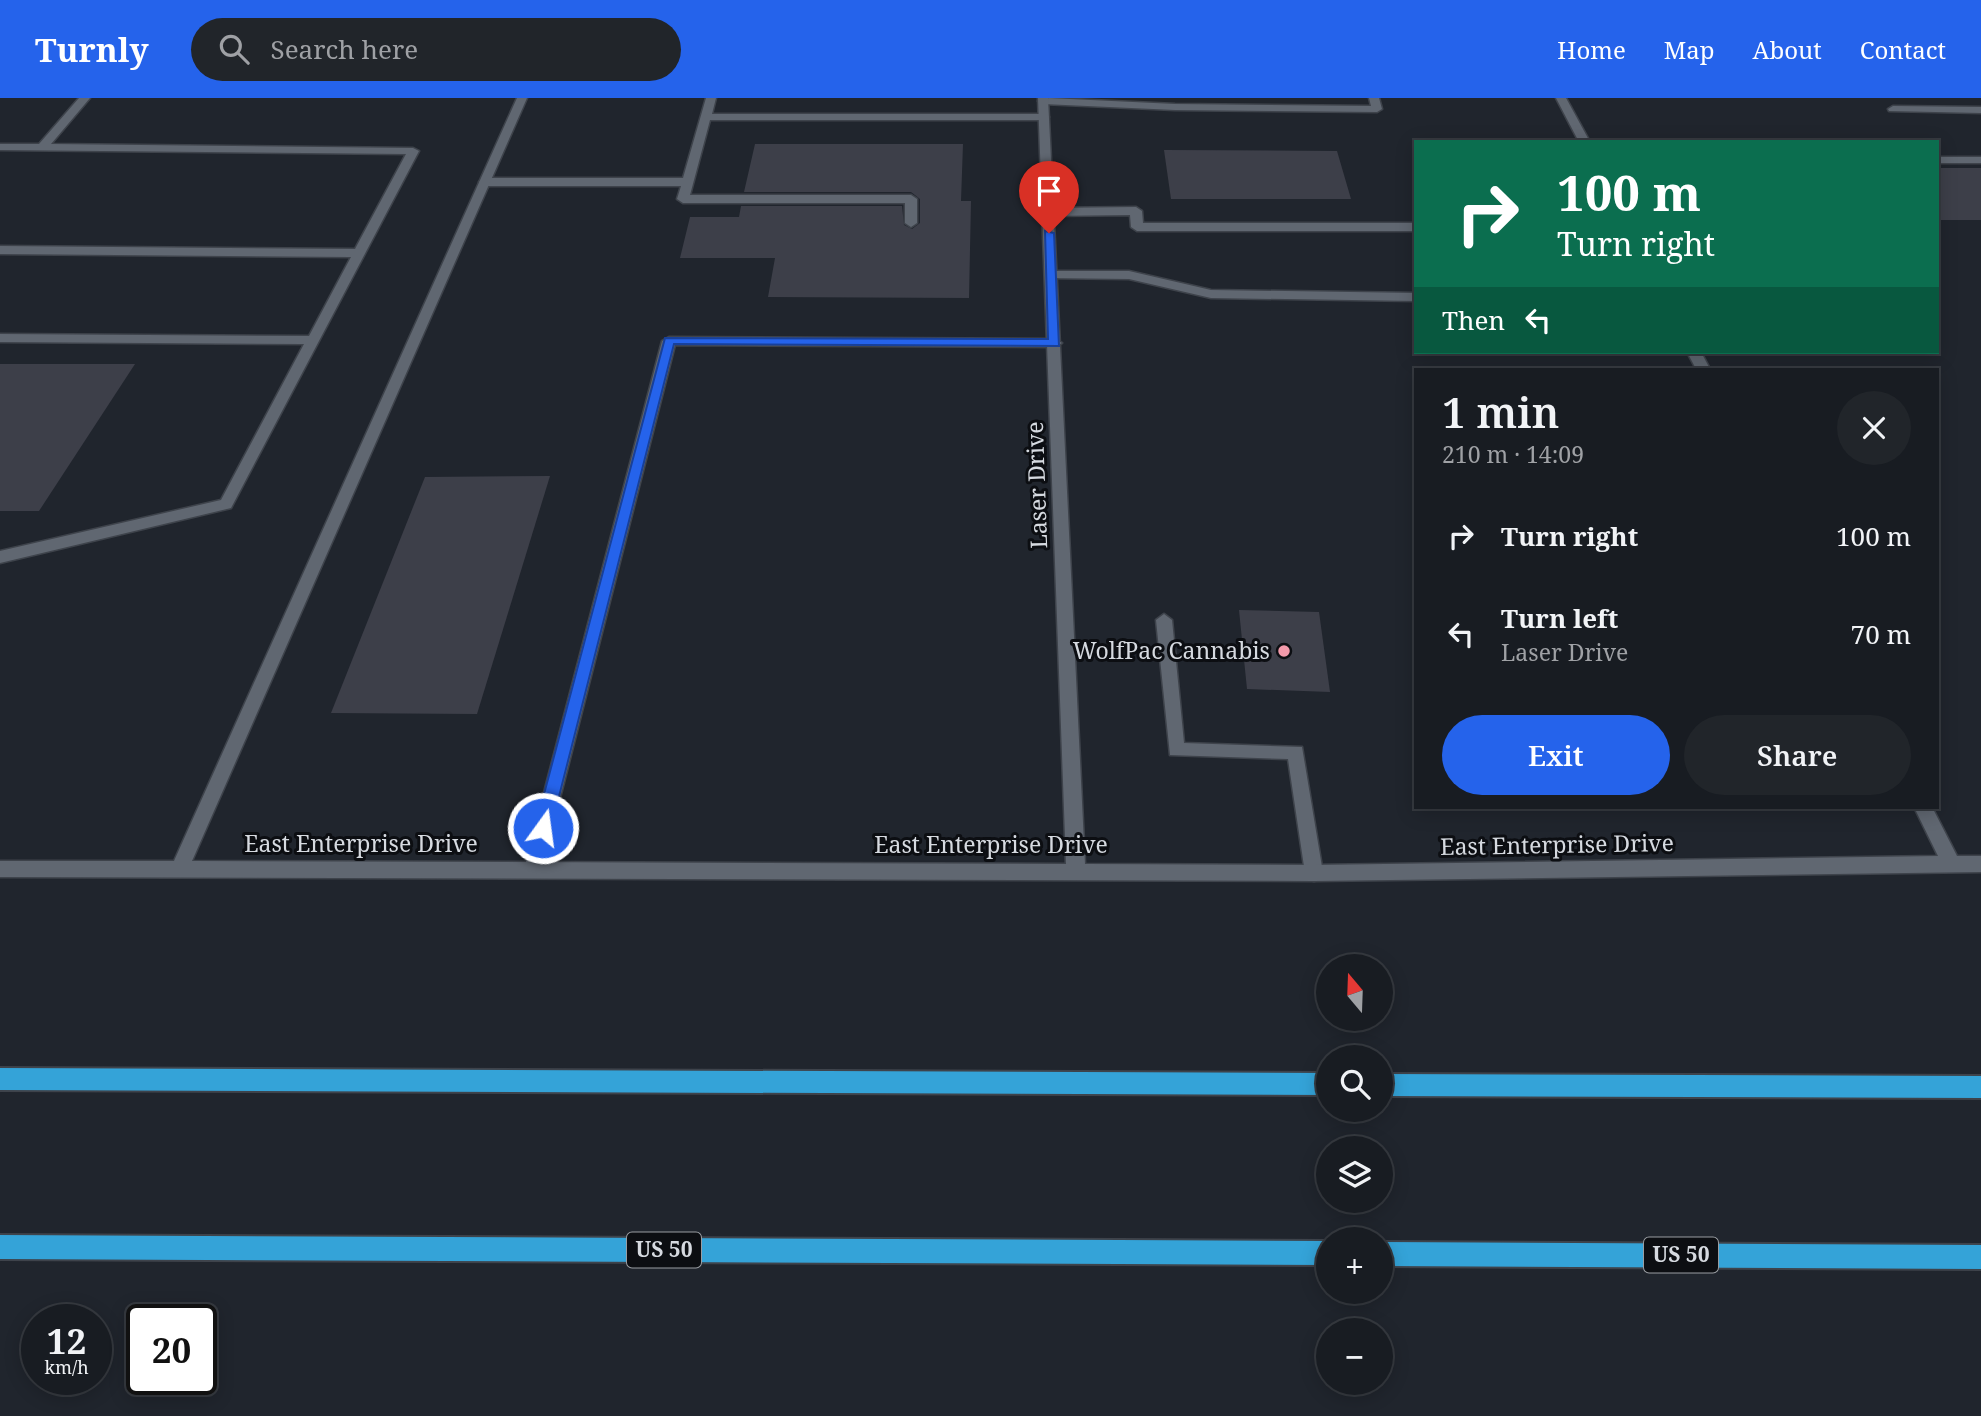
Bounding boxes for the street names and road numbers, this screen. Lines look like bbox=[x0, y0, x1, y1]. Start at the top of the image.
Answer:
street label: Laser Drive bbox=[1018, 421, 1054, 549]
street label: East Enterprise Drive bbox=[1440, 826, 1674, 862]
street label: East Enterprise Drive bbox=[244, 827, 478, 859]
street label: East Enterprise Drive bbox=[874, 828, 1108, 860]
road number: US 50 bbox=[627, 1232, 701, 1268]
road number: US 50 bbox=[1644, 1238, 1718, 1272]

